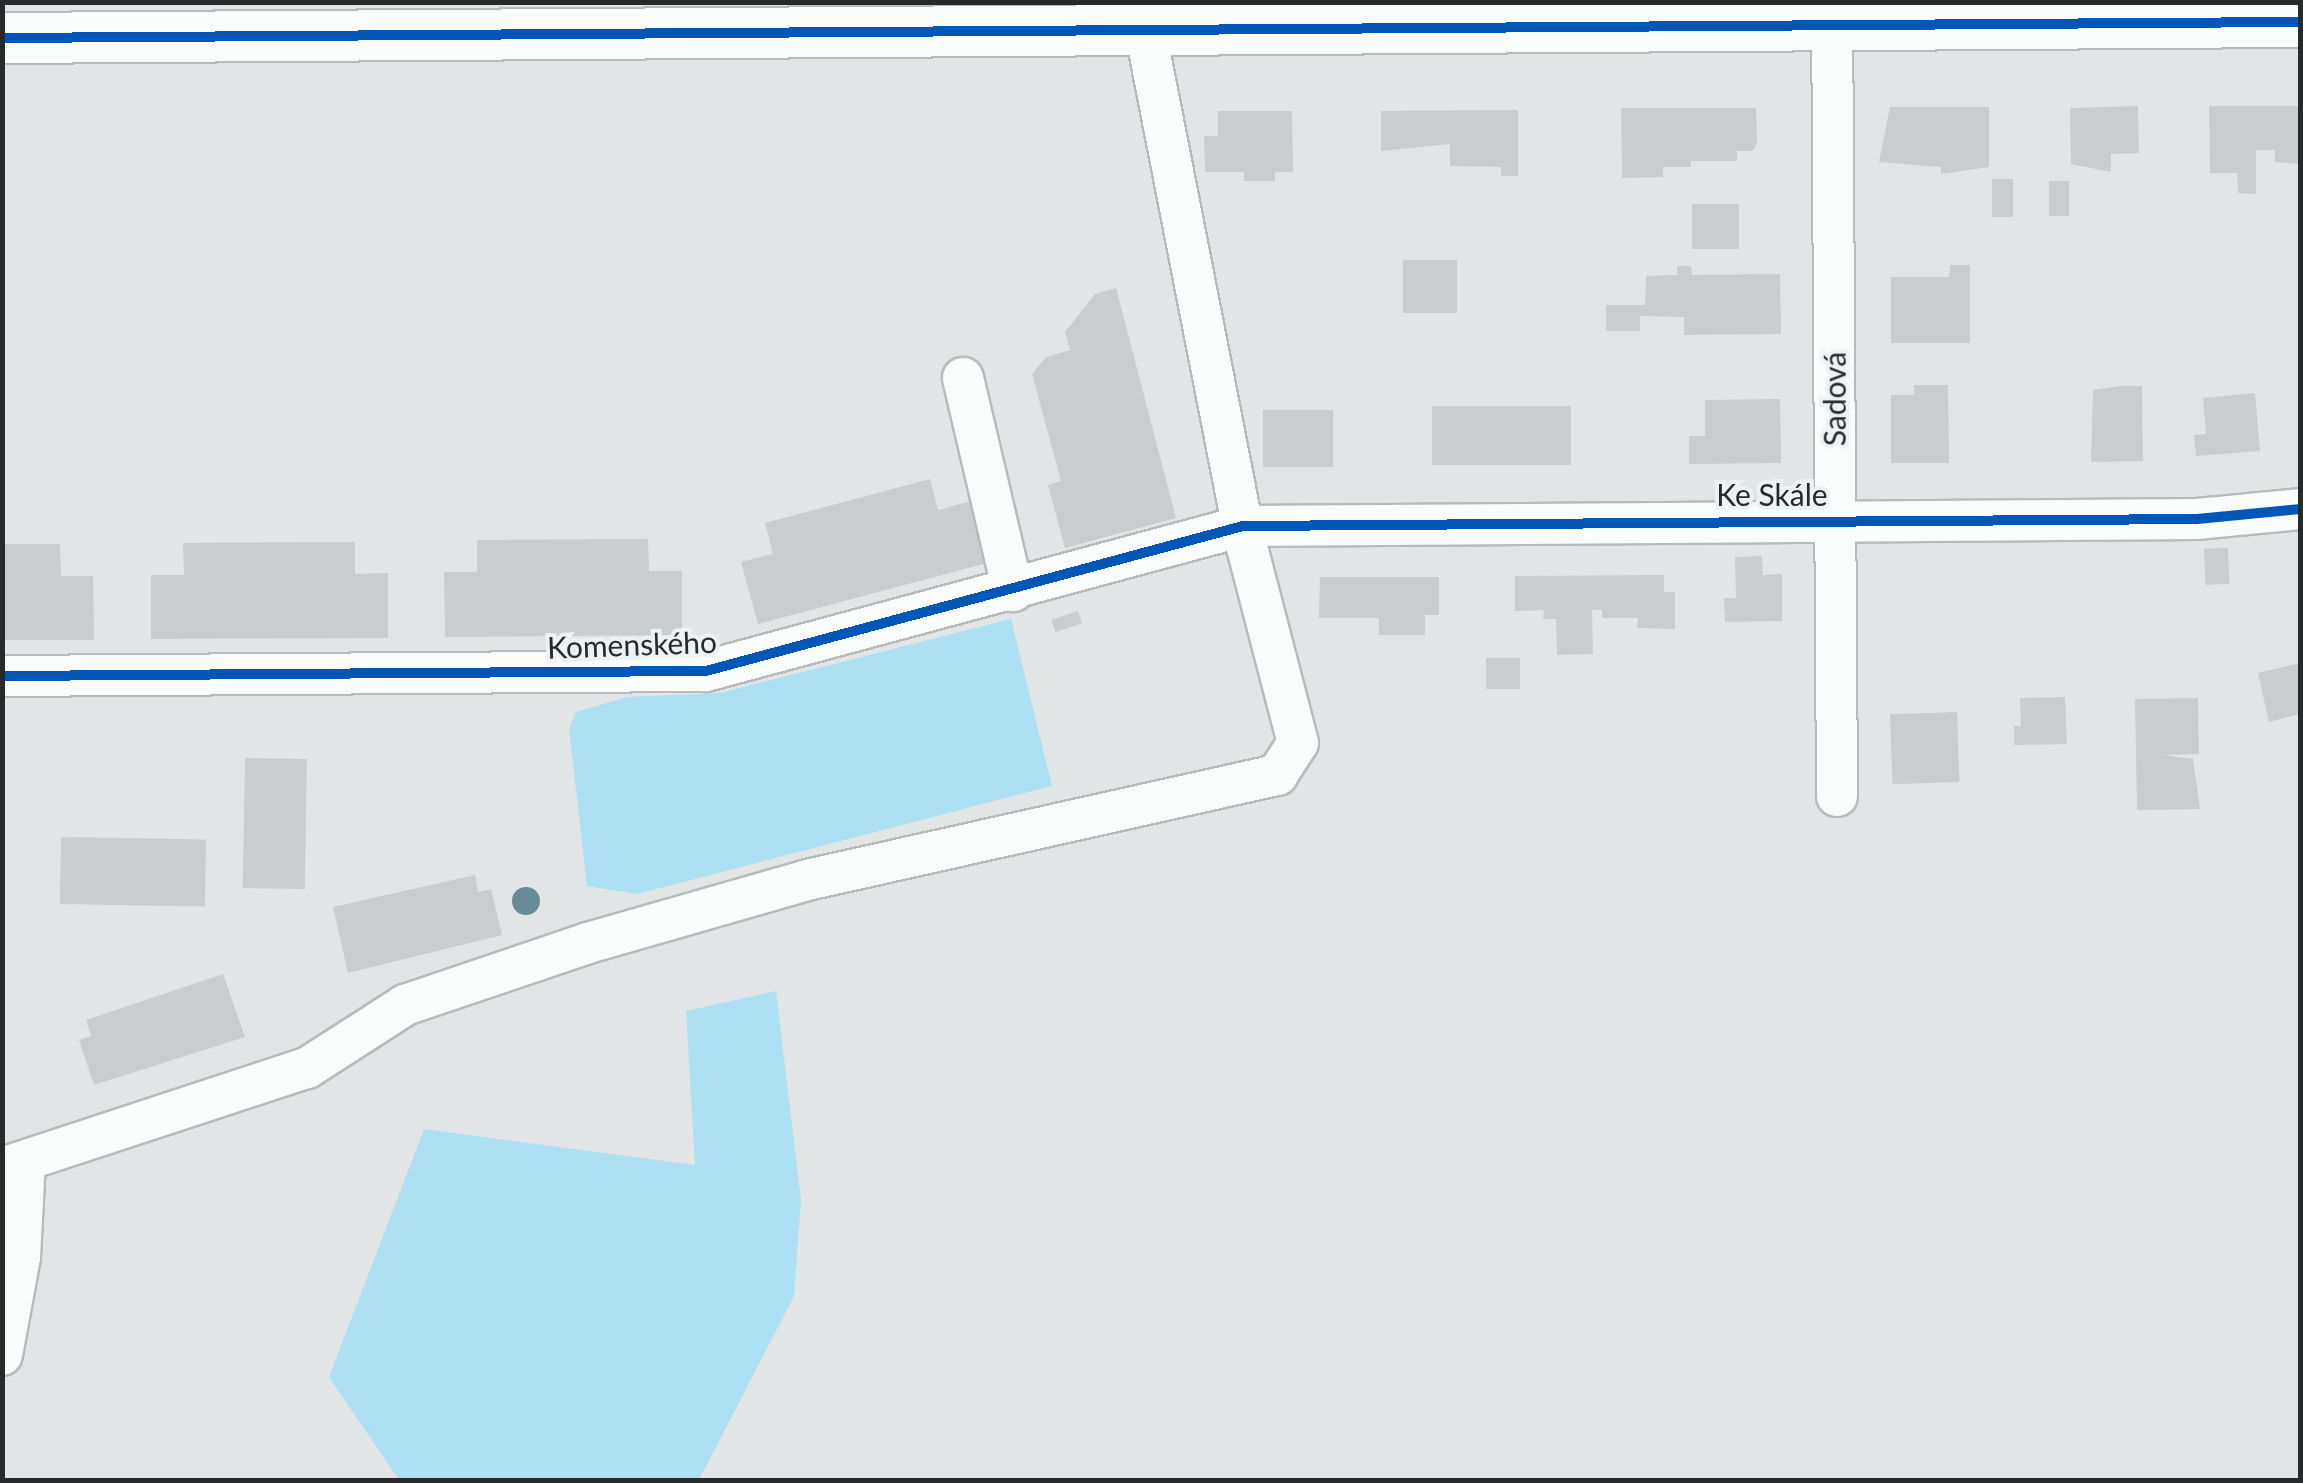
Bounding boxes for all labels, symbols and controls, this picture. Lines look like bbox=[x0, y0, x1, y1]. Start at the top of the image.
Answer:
street label: Sadová bbox=[1816, 352, 1852, 446]
street label: Ke Skále bbox=[1716, 476, 1828, 512]
street label: Komenského bbox=[546, 623, 718, 665]

